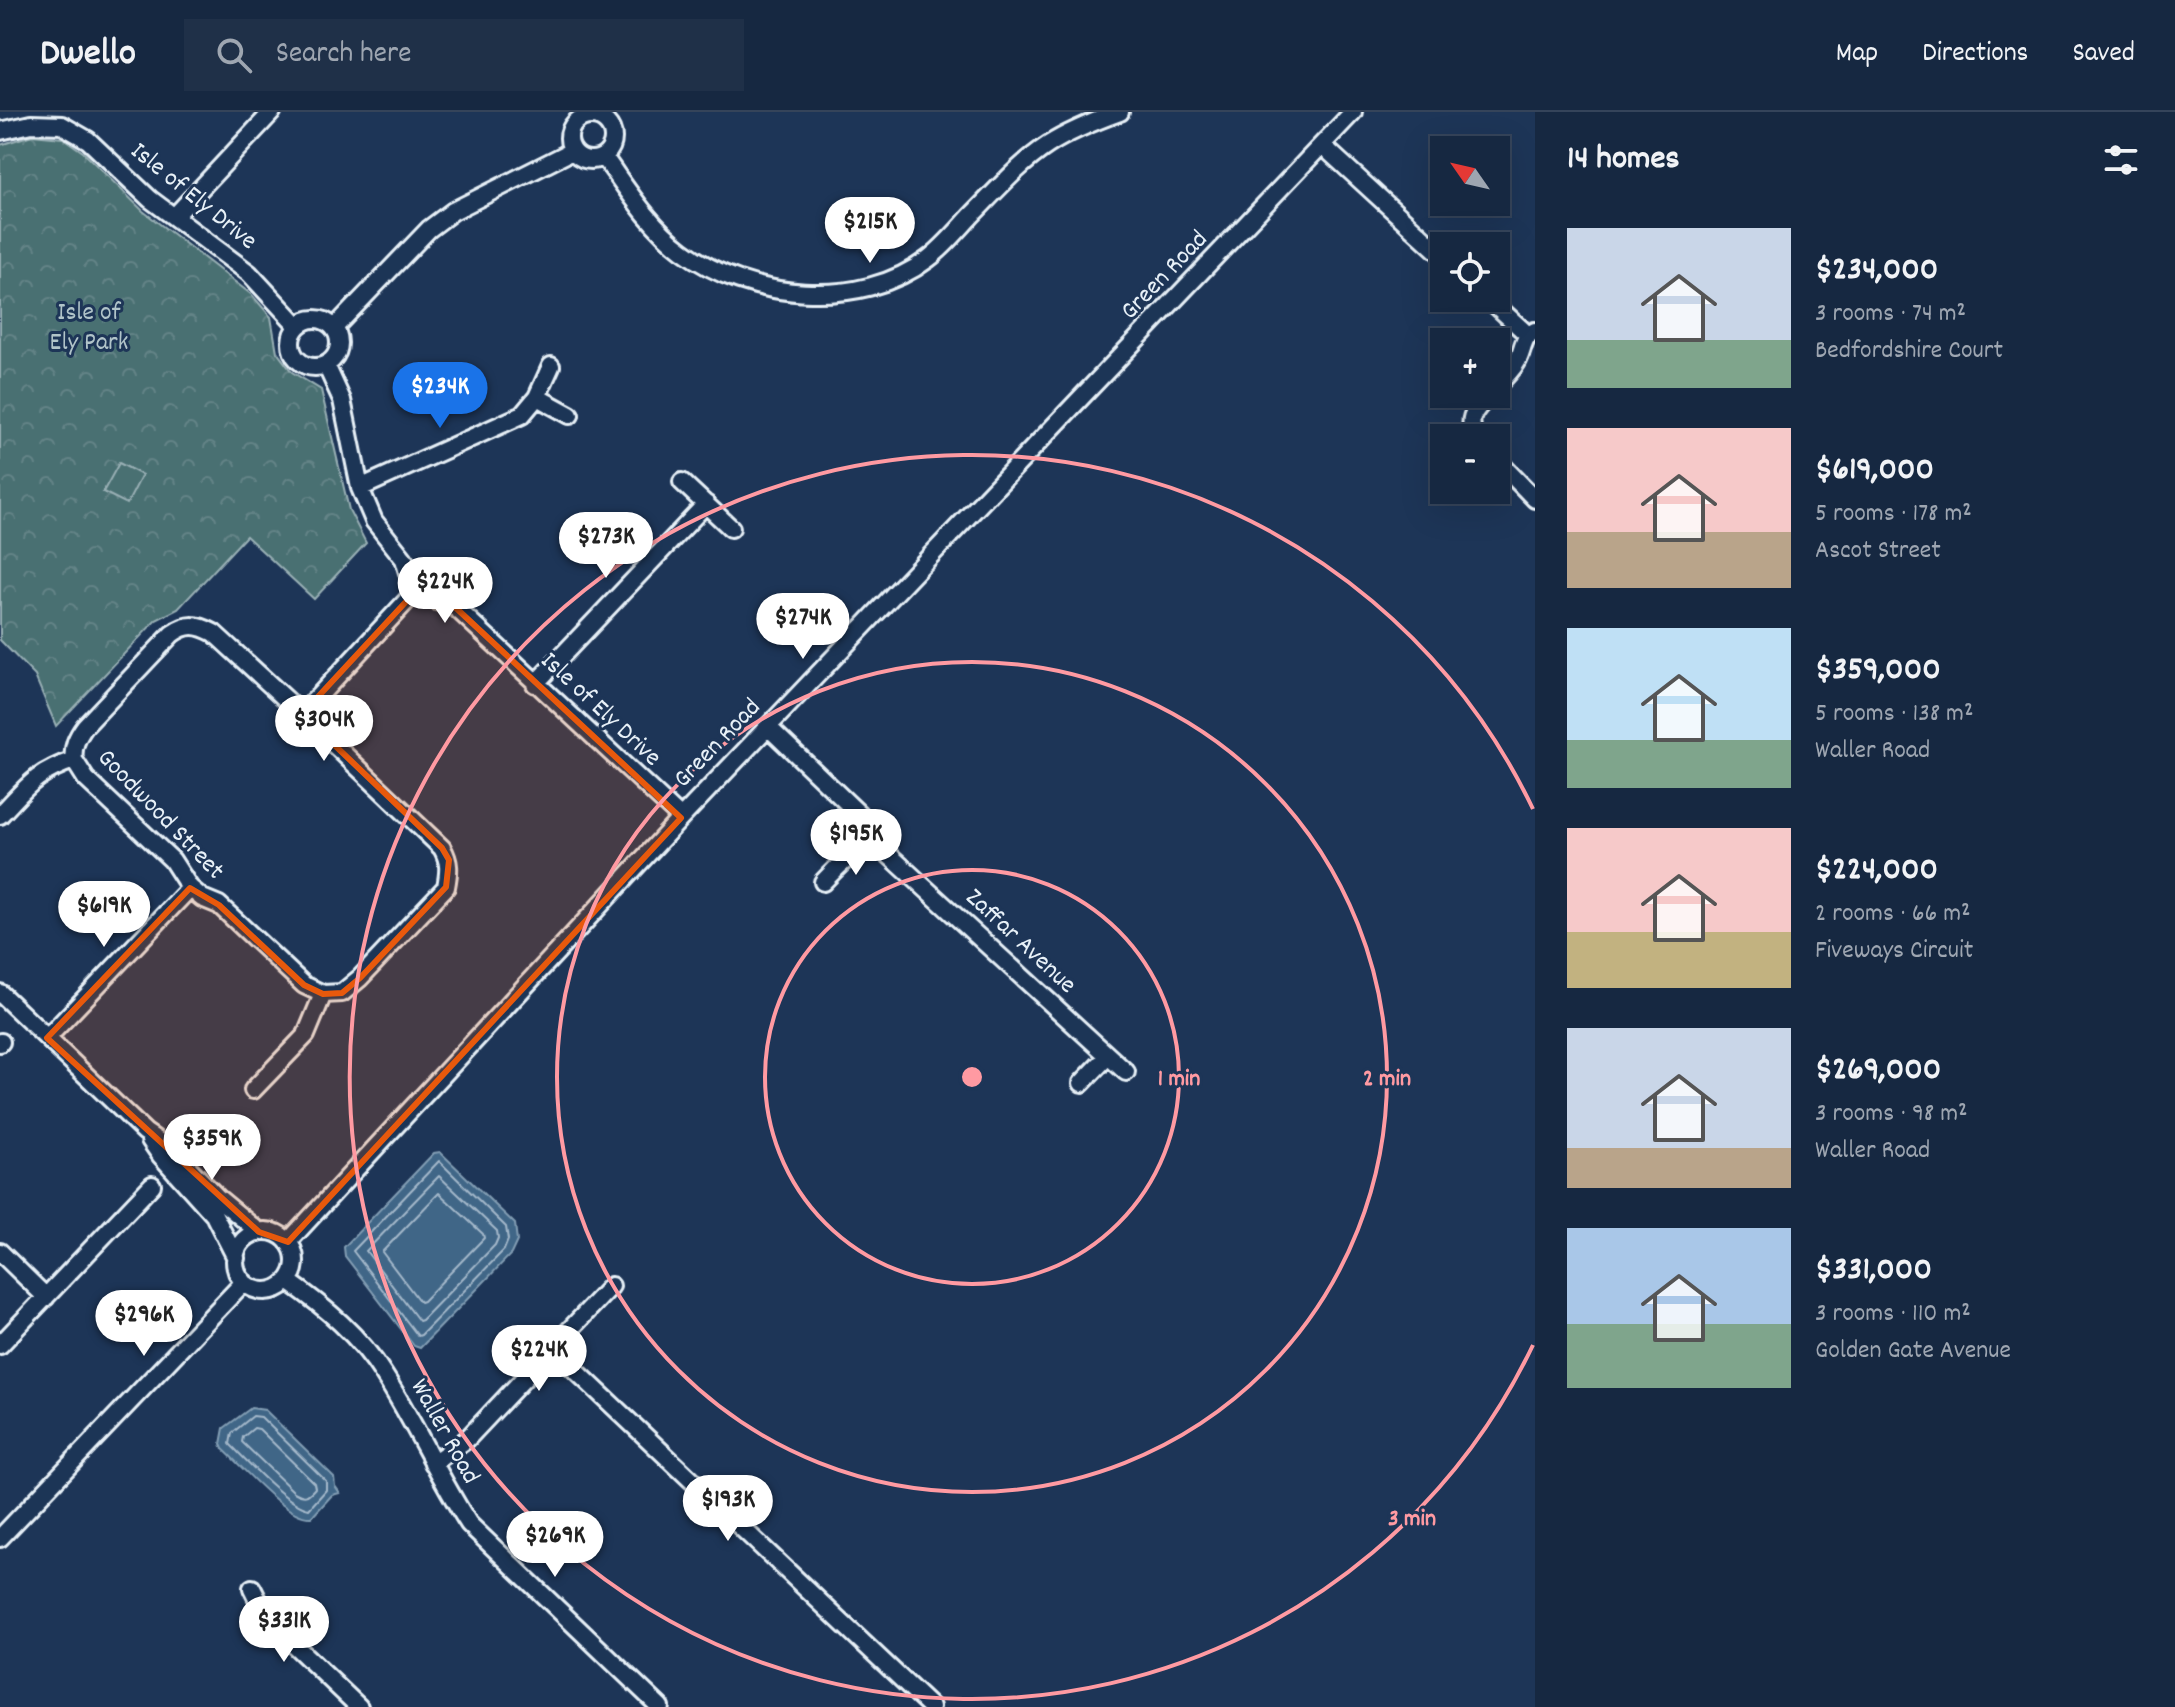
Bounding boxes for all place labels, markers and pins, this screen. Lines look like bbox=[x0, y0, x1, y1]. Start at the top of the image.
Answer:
pin: $215K bbox=[814, 197, 926, 265]
pin: $234K bbox=[384, 362, 496, 430]
pin: $273K bbox=[550, 512, 662, 580]
pin: $224K bbox=[389, 557, 501, 625]
pin: $274K bbox=[747, 593, 859, 661]
pin: $304K bbox=[268, 695, 380, 763]
pin: $195K bbox=[800, 809, 912, 877]
pin: $619K bbox=[48, 881, 160, 949]
centre of rings bbox=[958, 1063, 986, 1091]
pin: $359K bbox=[156, 1114, 268, 1182]
pin: $296K bbox=[88, 1290, 200, 1358]
pin: $224K bbox=[483, 1325, 595, 1393]
pin: $193K bbox=[672, 1475, 784, 1543]
pin: $269K bbox=[499, 1511, 611, 1579]
pin: $331K bbox=[228, 1596, 340, 1664]

